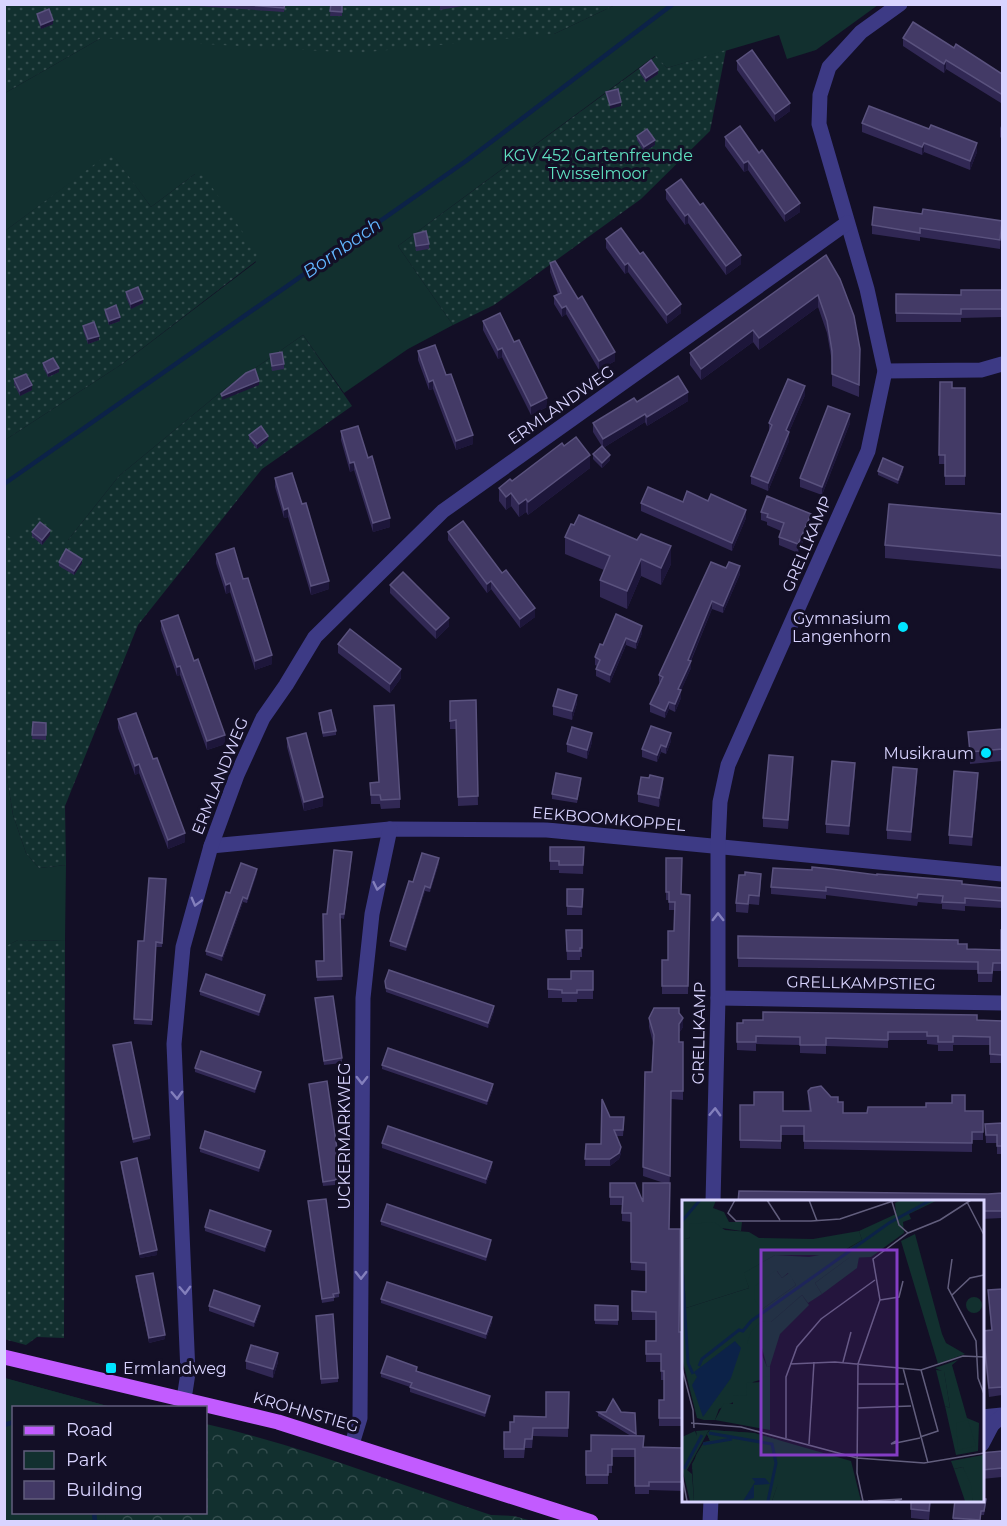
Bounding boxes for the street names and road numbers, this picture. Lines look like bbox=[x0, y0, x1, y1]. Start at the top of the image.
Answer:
street label: ERMLANDWEG bbox=[504, 361, 618, 449]
street label: GRELLKAMP bbox=[778, 493, 836, 595]
street label: ERMLANDWEG bbox=[188, 715, 252, 837]
street label: EEKBOOMKOPPEL bbox=[531, 803, 687, 835]
street label: GRELLKAMPSTIEG bbox=[786, 972, 936, 994]
street label: GRELLKAMP bbox=[689, 982, 709, 1084]
street label: UCKERMARKWEG bbox=[335, 1062, 354, 1210]
street label: KROHNSTIEG bbox=[251, 1388, 361, 1436]

